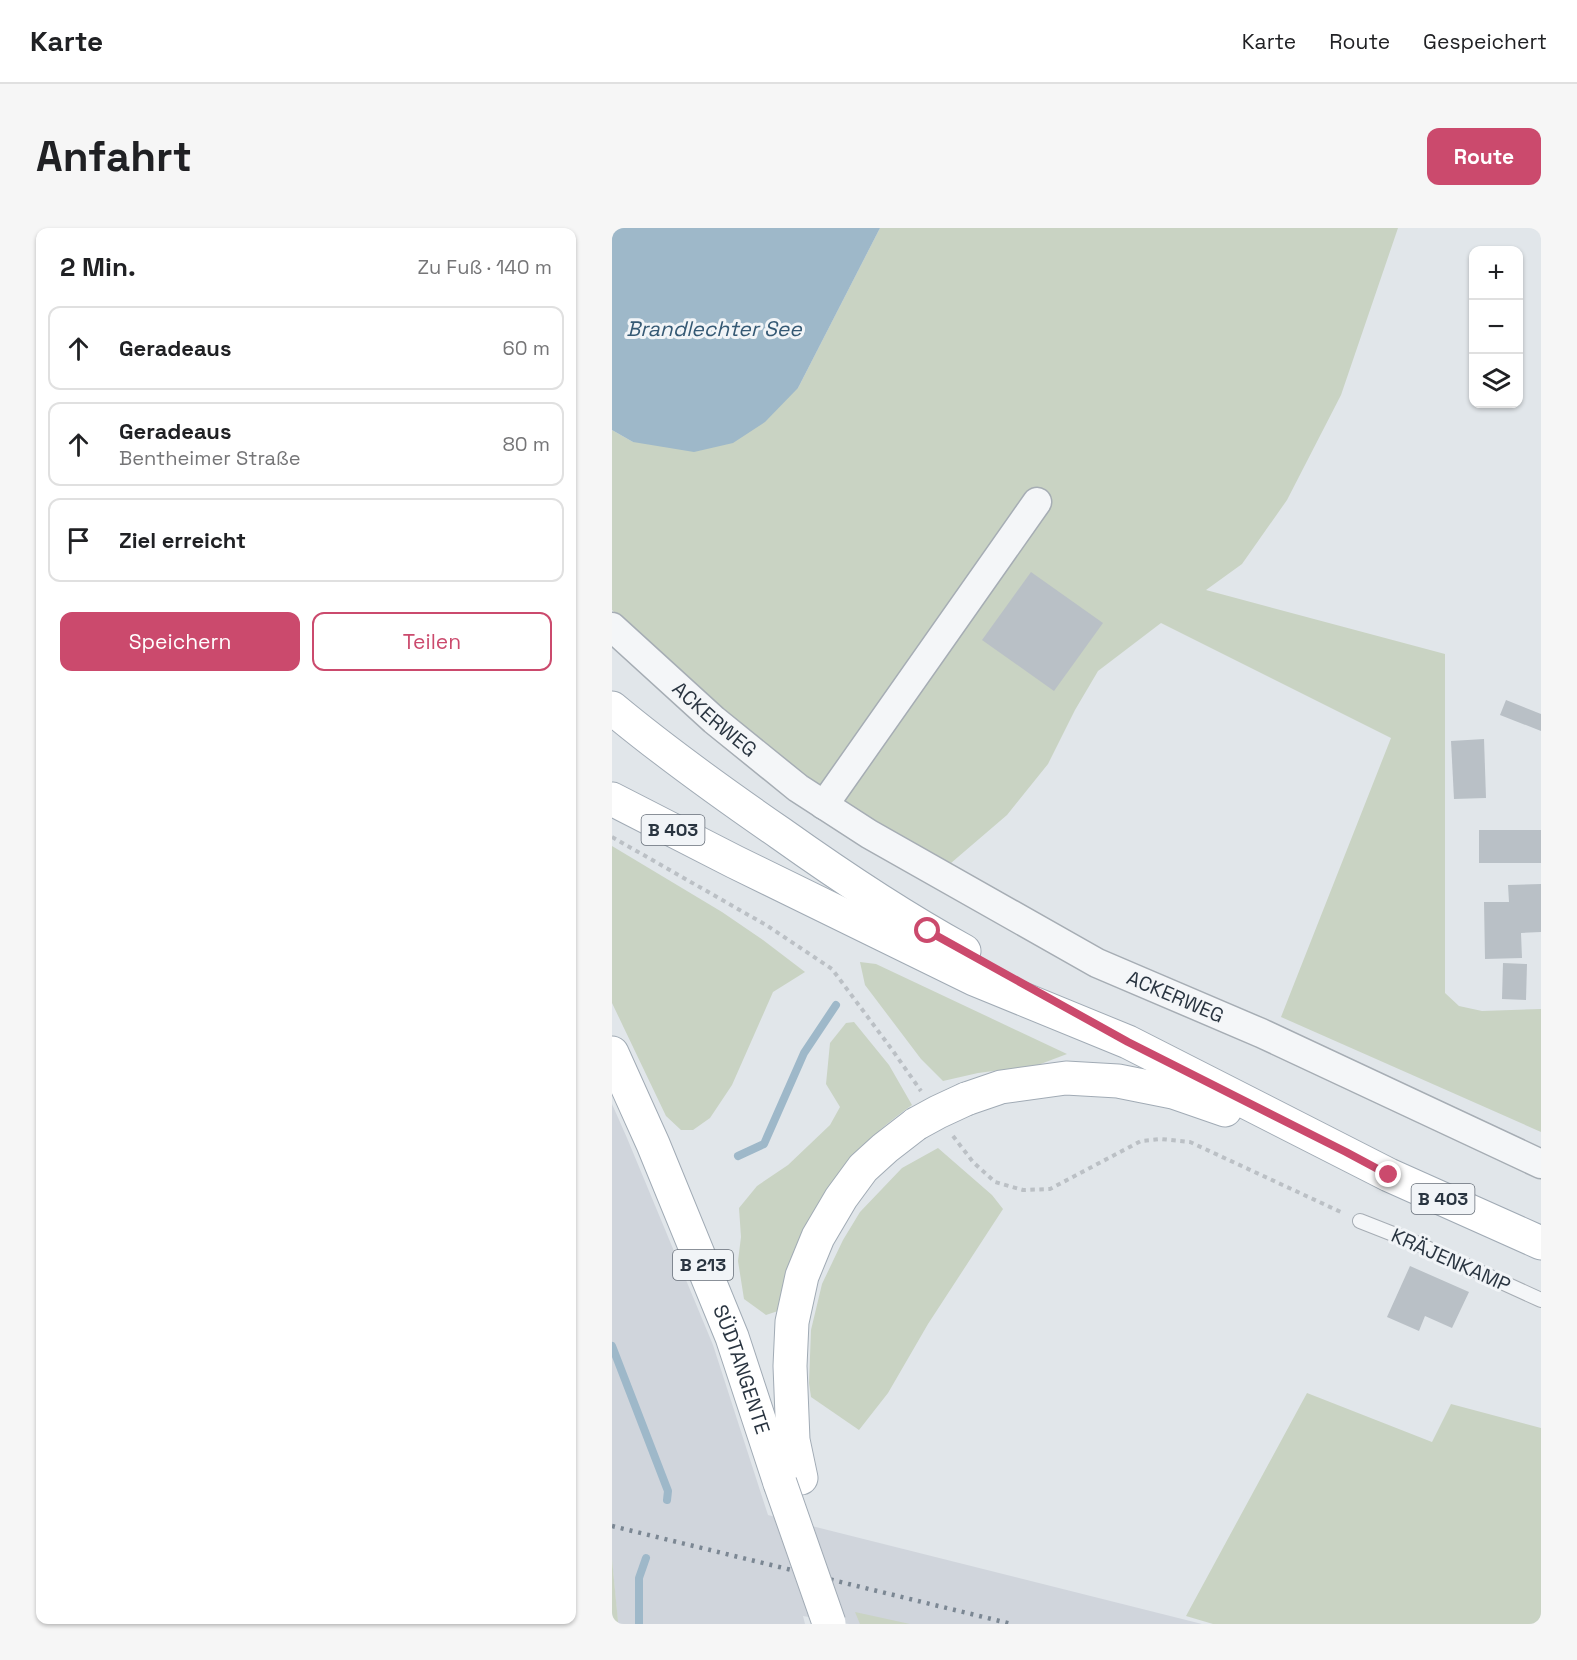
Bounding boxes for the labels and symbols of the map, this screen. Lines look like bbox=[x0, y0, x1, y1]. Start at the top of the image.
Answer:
water label: Brandlechter See bbox=[626, 315, 803, 342]
street label: ACKERWEG bbox=[667, 676, 762, 763]
road number: B 403 bbox=[641, 815, 704, 845]
route start bbox=[914, 917, 940, 943]
street label: ACKERWEG bbox=[1123, 964, 1228, 1029]
route end bbox=[1375, 1161, 1401, 1187]
road number: B 403 bbox=[1412, 1184, 1474, 1214]
street label: KRÄJENKAMP bbox=[1387, 1222, 1515, 1298]
road number: B 213 bbox=[673, 1250, 733, 1280]
street label: SÜDTANGENTE bbox=[707, 1301, 776, 1437]

